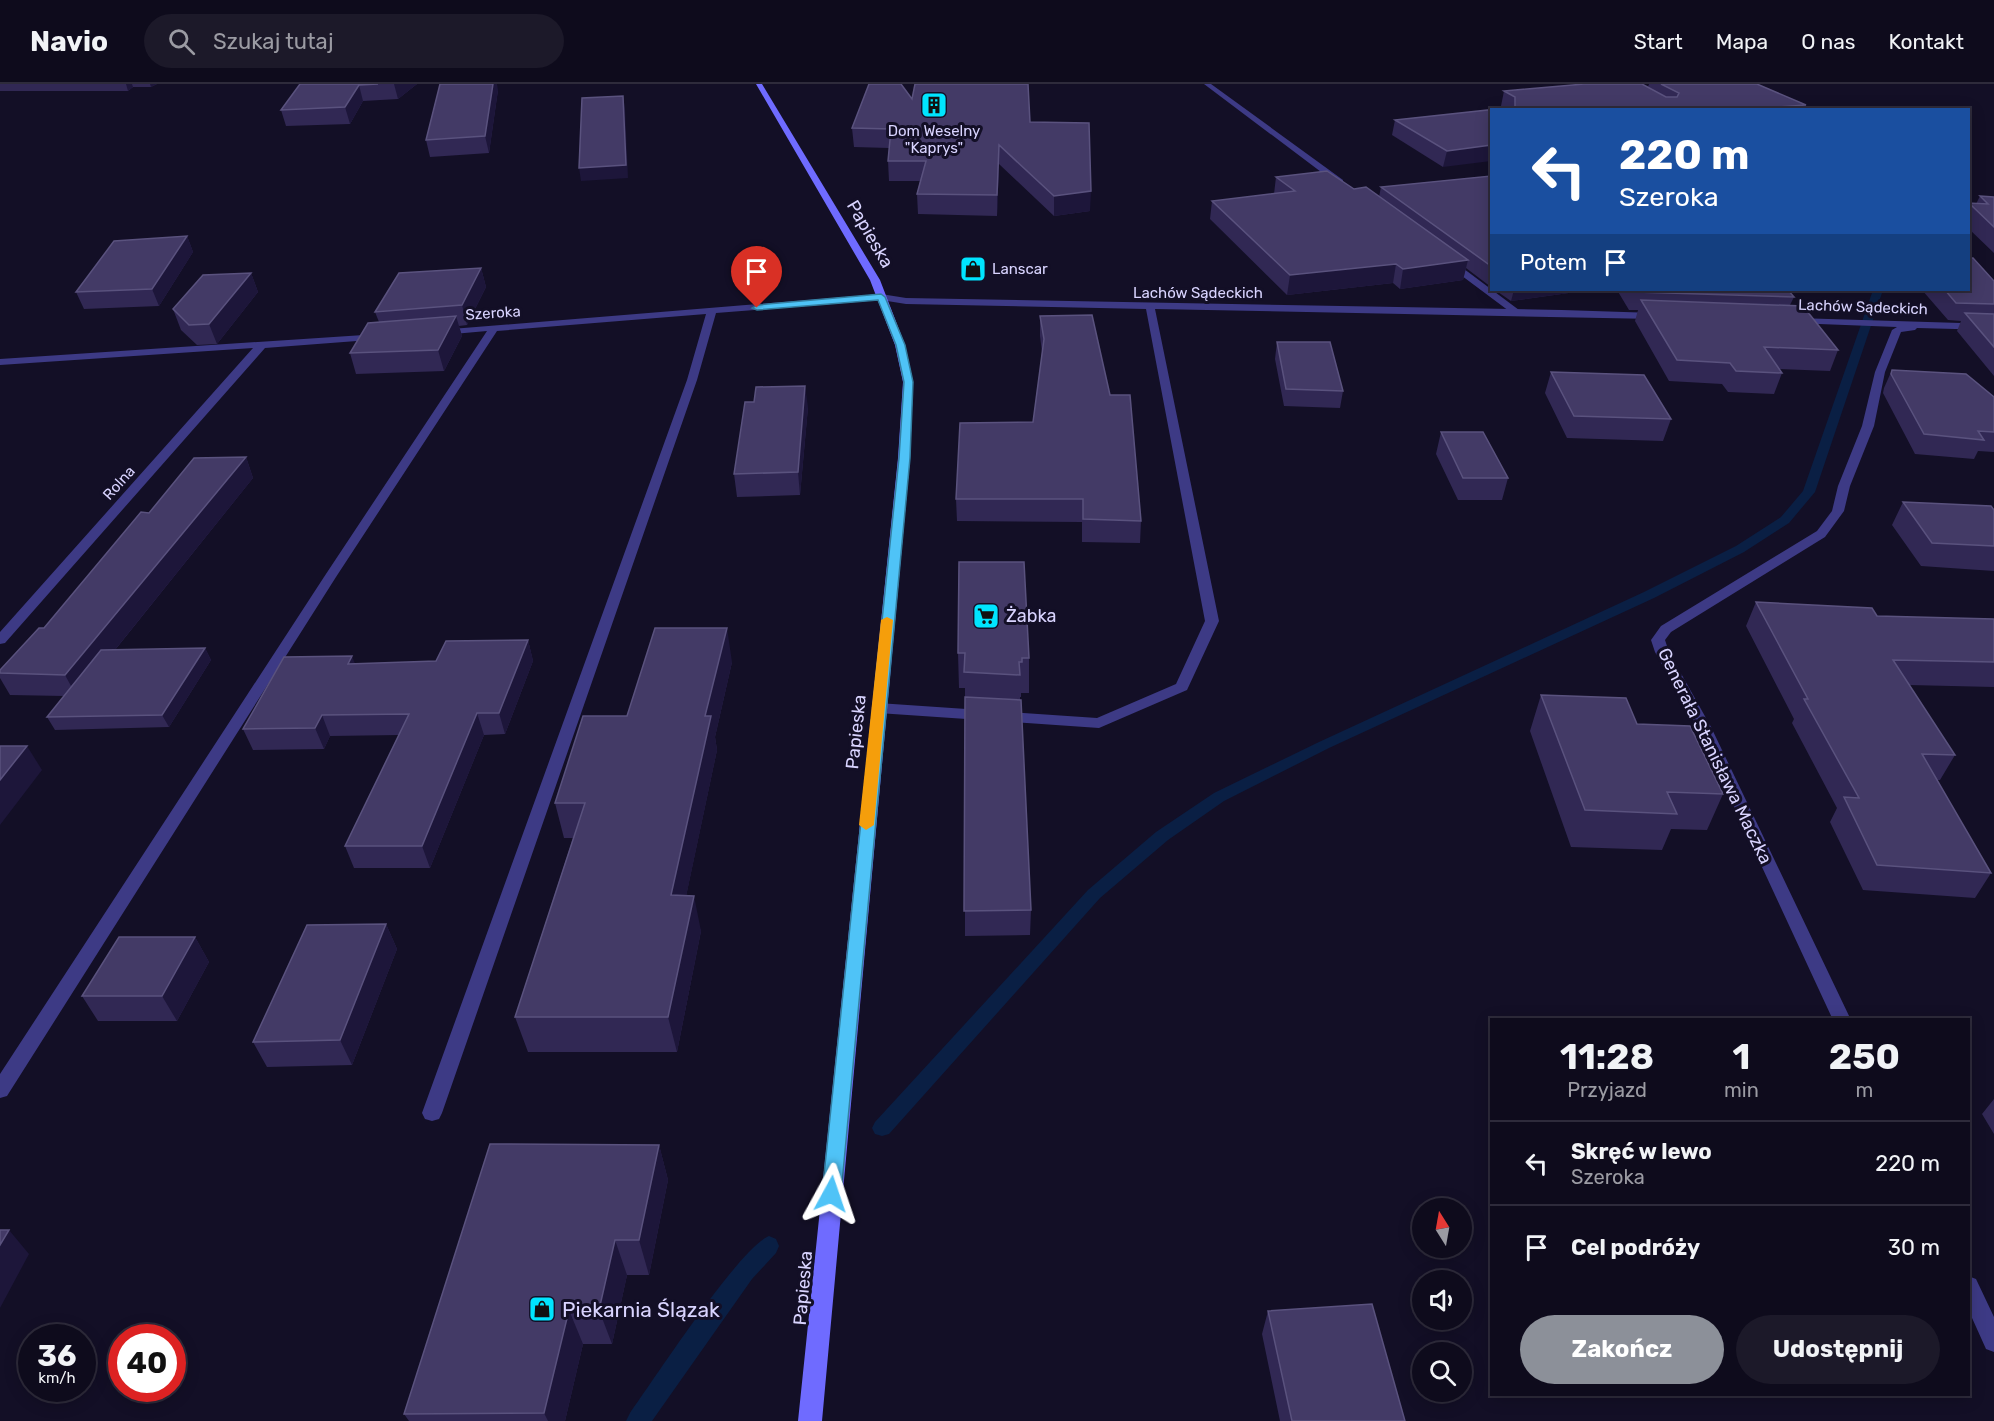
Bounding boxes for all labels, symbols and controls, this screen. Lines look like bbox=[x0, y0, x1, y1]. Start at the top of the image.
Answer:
search box bbox=[144, 14, 564, 68]
text: Navio bbox=[30, 25, 108, 58]
icon: search bbox=[165, 25, 198, 58]
text: Szukaj tutaj bbox=[213, 28, 334, 55]
text: Start bbox=[1634, 29, 1683, 54]
text: Mapa bbox=[1716, 29, 1768, 54]
text: O nas bbox=[1801, 29, 1856, 54]
text: Kontakt bbox=[1889, 29, 1964, 54]
building icon: Dom Weselny "Kaprys" bbox=[919, 90, 949, 120]
place label: Dom Weselny "Kaprys" bbox=[888, 122, 980, 157]
text: 220 m bbox=[1619, 130, 1750, 180]
icon: left bbox=[1520, 132, 1598, 210]
text: Szeroka bbox=[1619, 181, 1719, 213]
street label: Papieska bbox=[842, 196, 898, 272]
pin bbox=[731, 246, 782, 308]
icon: arrive bbox=[1599, 246, 1632, 279]
text: Potem bbox=[1520, 249, 1587, 276]
shop icon: Lanscar bbox=[958, 254, 988, 284]
icon: arrive bbox=[740, 255, 773, 288]
place label: Lanscar bbox=[992, 260, 1048, 278]
street label: Lachów Sądeckich bbox=[1133, 284, 1263, 302]
street label: Lachów Sądeckich bbox=[1798, 296, 1928, 318]
street label: Szeroka bbox=[465, 302, 521, 324]
street label: Rolna bbox=[99, 462, 139, 504]
supermarket icon: Żabka bbox=[971, 601, 1001, 631]
place label: Żabka bbox=[1006, 605, 1057, 627]
street label: Generała Stanisława Maczka bbox=[1653, 644, 1777, 868]
street label: Papieska bbox=[841, 694, 871, 770]
text: 11:28 bbox=[1560, 1035, 1654, 1078]
text: 1 bbox=[1733, 1035, 1750, 1078]
text: 250 bbox=[1829, 1035, 1900, 1078]
text: Przyjazd bbox=[1567, 1078, 1647, 1102]
text: min bbox=[1724, 1078, 1759, 1102]
text: m bbox=[1856, 1078, 1873, 1102]
text: Skręć w lewo bbox=[1571, 1138, 1712, 1165]
icon: left bbox=[1520, 1147, 1553, 1180]
text: 220 m bbox=[1875, 1150, 1940, 1177]
position arrow bbox=[799, 1162, 863, 1226]
text: Szeroka bbox=[1571, 1165, 1645, 1189]
north arrow bbox=[1412, 1198, 1472, 1258]
map controls bbox=[1412, 1198, 1472, 1402]
icon: arrive bbox=[1520, 1231, 1553, 1264]
text: Cel podróży bbox=[1571, 1234, 1700, 1261]
text: 30 m bbox=[1888, 1234, 1940, 1261]
street label: Papieska bbox=[789, 1250, 817, 1326]
button: sound bbox=[1412, 1270, 1472, 1330]
shop icon: Piekarnia Ślązak bbox=[527, 1294, 557, 1324]
place label: Piekarnia Ślązak bbox=[562, 1297, 720, 1322]
button: Zakończ bbox=[1520, 1315, 1724, 1384]
button: Udostępnij bbox=[1736, 1315, 1940, 1384]
speed limit sign: 40 bbox=[108, 1324, 186, 1402]
text: 36 bbox=[37, 1338, 77, 1374]
button: search bbox=[1412, 1342, 1472, 1402]
text: km/h bbox=[38, 1369, 76, 1387]

